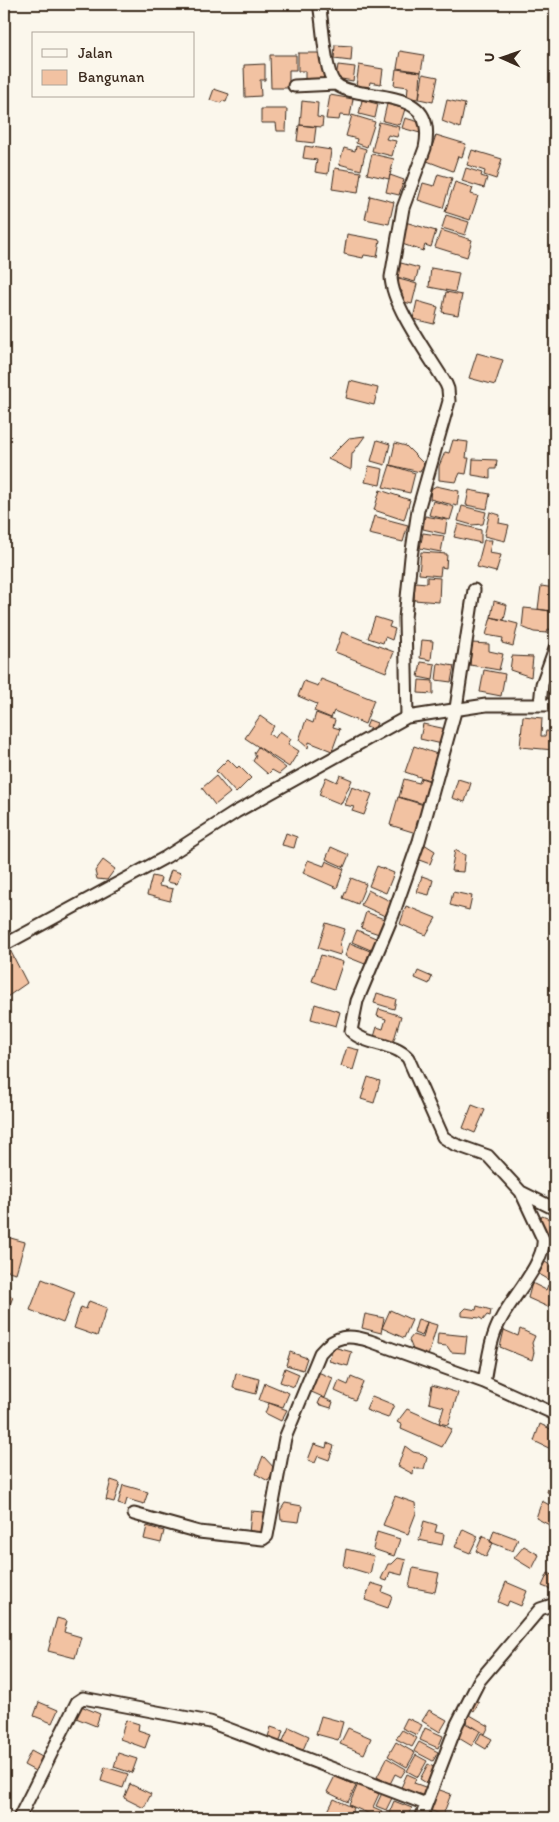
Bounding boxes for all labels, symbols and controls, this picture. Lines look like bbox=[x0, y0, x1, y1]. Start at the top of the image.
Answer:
legend bbox=[32, 32, 195, 98]
north arrow bbox=[476, 32, 526, 82]
text: Jalan bbox=[78, 44, 112, 62]
text: U bbox=[481, 53, 498, 63]
text: Bangunan bbox=[78, 68, 145, 86]

